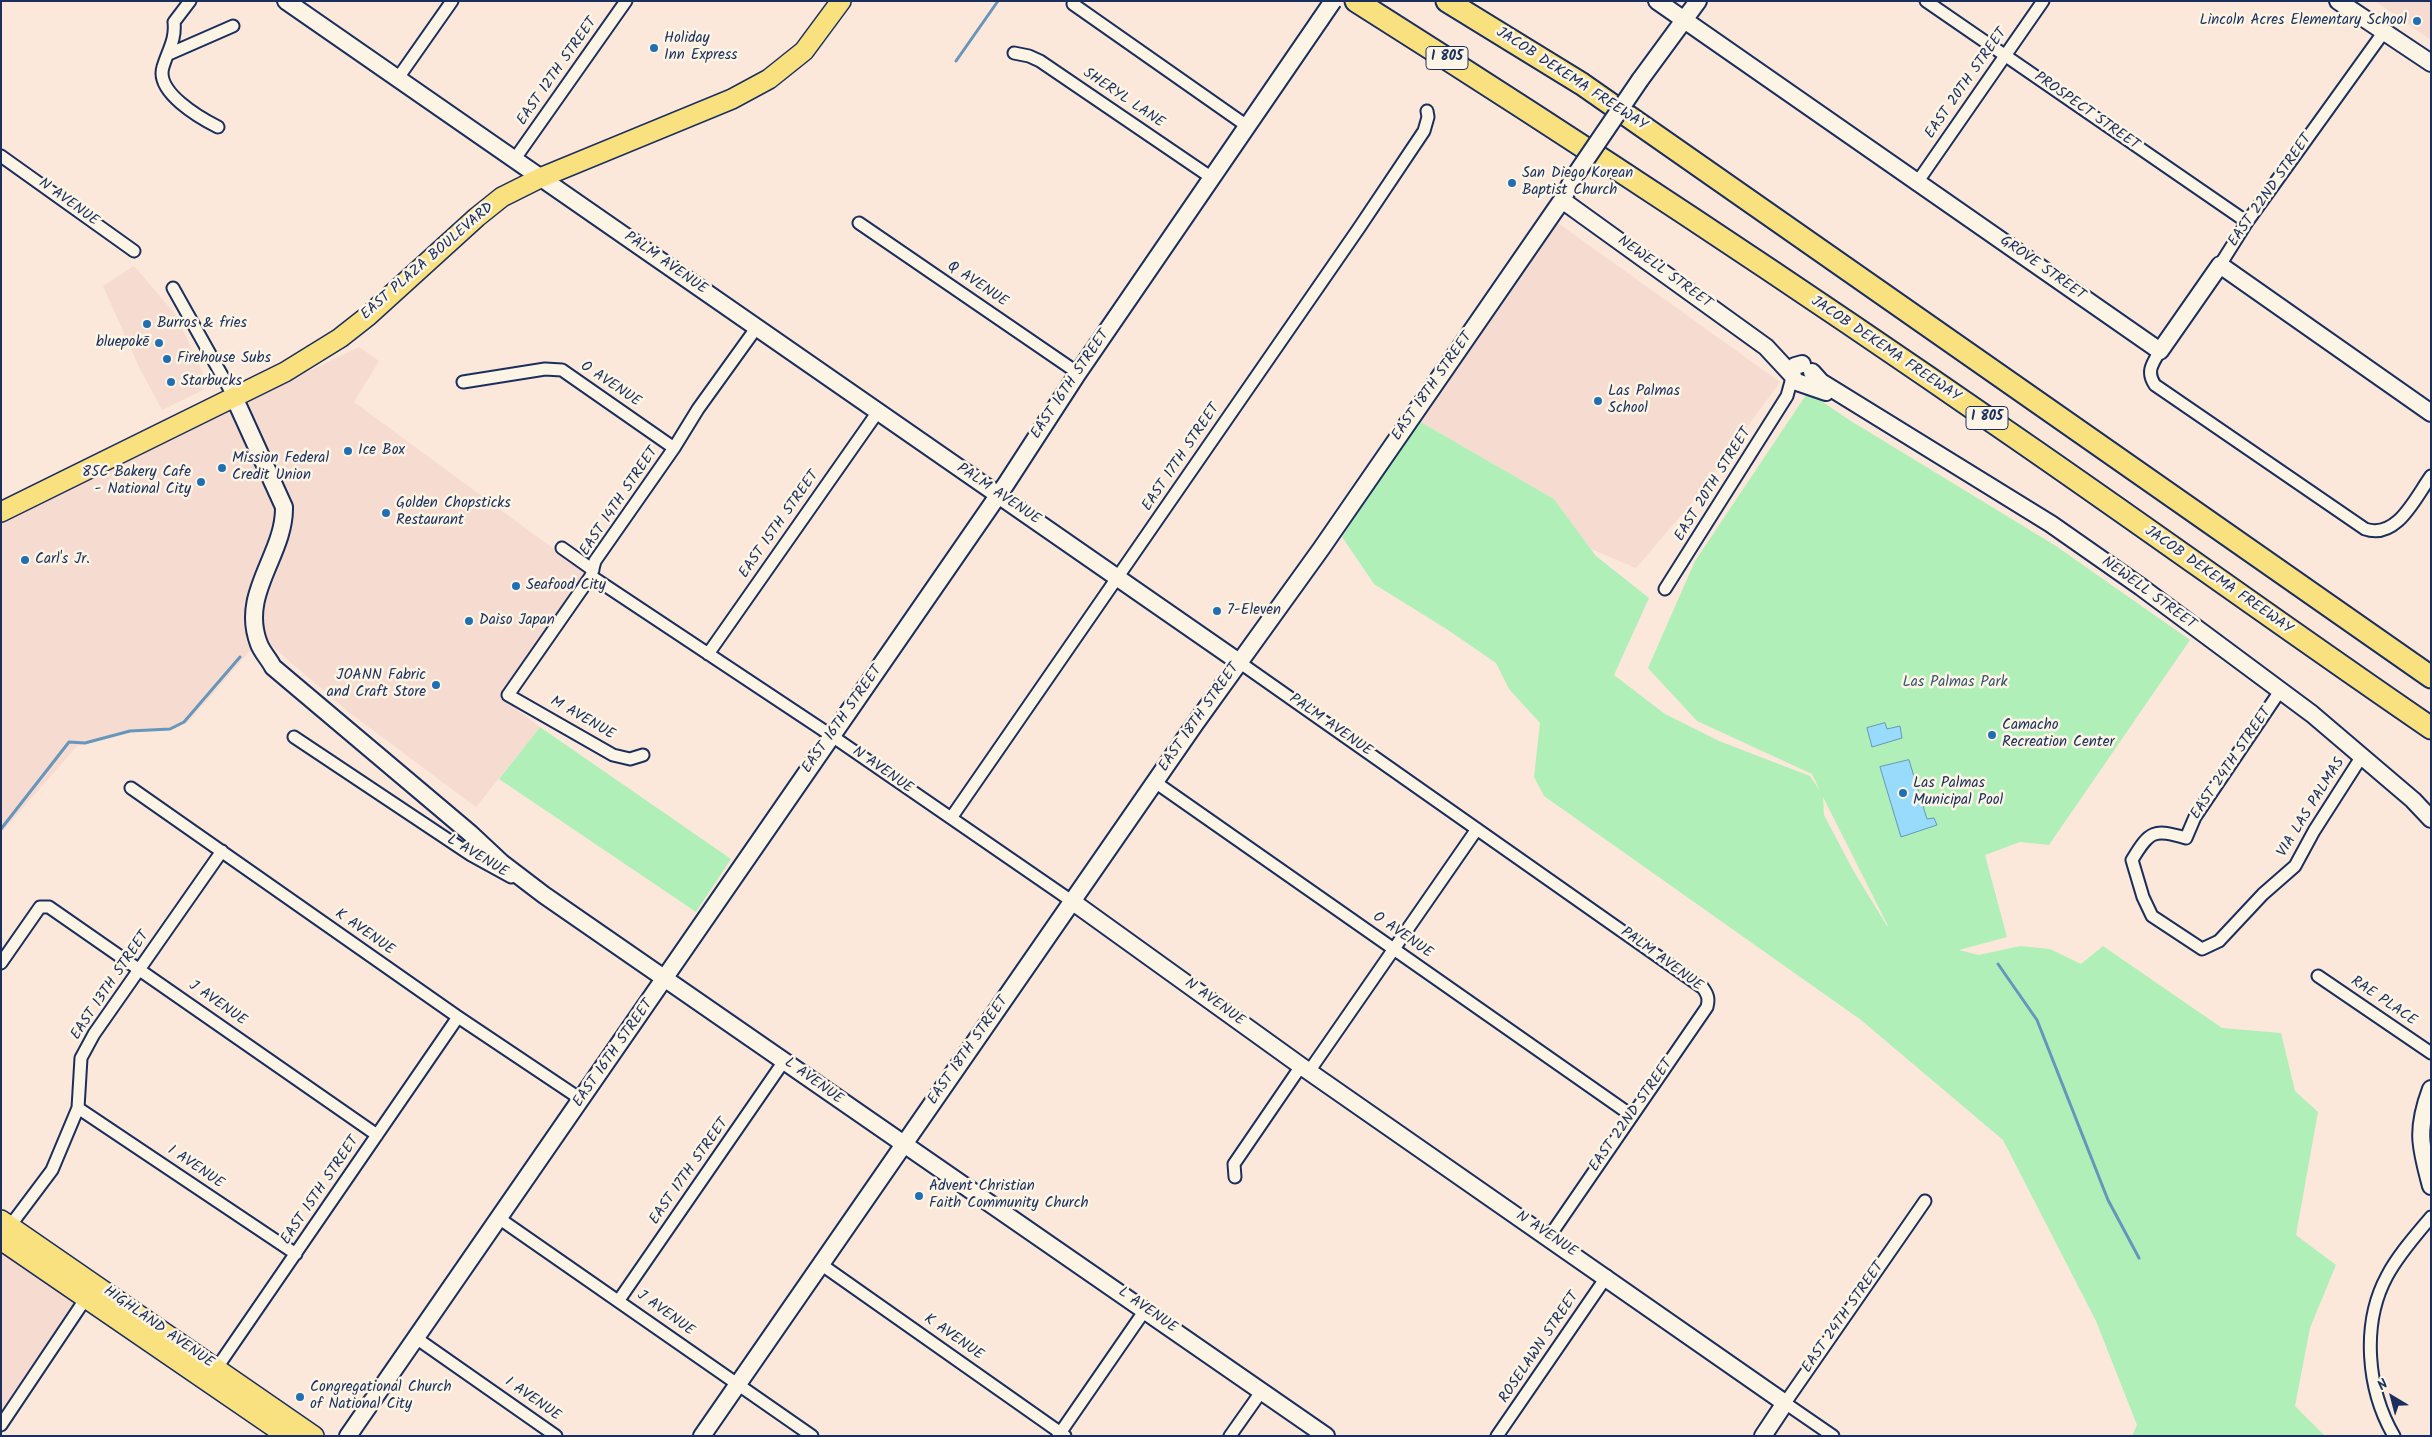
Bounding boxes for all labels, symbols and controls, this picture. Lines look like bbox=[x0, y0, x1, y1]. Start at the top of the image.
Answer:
place label: Lincoln Acres Elementary School bbox=[2199, 12, 2407, 30]
street label: EAST 12TH STREET bbox=[514, 15, 602, 129]
marker: Lincoln Acres Elementary School bbox=[2411, 15, 2423, 27]
street label: JACOB DEKEMA FREEWAY bbox=[1492, 24, 1650, 136]
street label: EAST 20TH STREET bbox=[1922, 25, 2012, 143]
place label: Holiday Inn Express bbox=[664, 30, 737, 65]
marker: Holiday Inn Express bbox=[648, 42, 660, 54]
road number: I 805 bbox=[1426, 46, 1468, 70]
street label: SHERYL LANE bbox=[1079, 65, 1167, 133]
street label: PROSPECT STREET bbox=[2030, 69, 2142, 155]
street label: EAST 22ND STREET bbox=[2225, 131, 2317, 251]
place label: San Diego Korean Baptist Church bbox=[1522, 165, 1633, 200]
street label: N AVENUE bbox=[34, 175, 102, 231]
marker: San Diego Korean Baptist Church bbox=[1506, 177, 1518, 189]
street label: EAST PLAZA BOULEVARD bbox=[358, 199, 498, 325]
street label: PALM AVENUE bbox=[620, 229, 710, 299]
street label: NEWELL STREET bbox=[1613, 233, 1715, 313]
street label: GROVE STREET bbox=[1996, 233, 2088, 305]
street label: Q AVENUE bbox=[943, 258, 1011, 312]
street label: JACOB DEKEMA FREEWAY bbox=[1807, 293, 1963, 407]
place label: Burros & fries bbox=[157, 315, 247, 333]
marker: Burros & fries bbox=[141, 318, 153, 330]
street label: EAST 16TH STREET bbox=[1028, 327, 1114, 443]
street label: EAST 18TH STREET bbox=[1389, 329, 1477, 445]
place label: bluepokē bbox=[96, 334, 149, 352]
marker: bluepokē bbox=[153, 337, 165, 349]
place label: Firehouse Subs bbox=[177, 350, 271, 368]
marker: Firehouse Subs bbox=[161, 353, 173, 365]
street label: O AVENUE bbox=[576, 358, 644, 412]
place label: Starbucks bbox=[181, 373, 242, 391]
marker: Starbucks bbox=[165, 376, 177, 388]
place label: Las Palmas School bbox=[1608, 383, 1680, 418]
marker: Las Palmas School bbox=[1592, 395, 1604, 407]
street label: EAST 17TH STREET bbox=[1139, 401, 1225, 515]
road number: I 805 bbox=[1966, 406, 2008, 429]
street label: EAST 20TH STREET bbox=[1672, 425, 1756, 545]
place label: Ice Box bbox=[358, 442, 405, 460]
street label: EAST 14TH STREET bbox=[577, 444, 663, 560]
marker: Ice Box bbox=[342, 445, 354, 457]
place label: Mission Federal Credit Union bbox=[232, 450, 329, 485]
street label: PALM AVENUE bbox=[953, 460, 1043, 530]
marker: Mission Federal Credit Union bbox=[216, 462, 228, 474]
place label: 85C Bakery Cafe - National City bbox=[82, 464, 191, 499]
street label: EAST 15TH STREET bbox=[736, 468, 824, 582]
marker: 85C Bakery Cafe - National City bbox=[195, 476, 207, 488]
place label: Golden Chopsticks Restaurant bbox=[396, 495, 511, 530]
marker: Golden Chopsticks Restaurant bbox=[380, 507, 392, 519]
street label: JACOB DEKEMA FREEWAY bbox=[2141, 523, 2295, 639]
place label: Carl's Jr. bbox=[35, 551, 90, 569]
marker: Carl's Jr. bbox=[19, 554, 31, 566]
street label: NEWELL STREET bbox=[2097, 554, 2199, 634]
place label: Seafood City bbox=[526, 577, 606, 595]
marker: Seafood City bbox=[510, 580, 522, 592]
place label: 7-Eleven bbox=[1227, 602, 1281, 620]
marker: 7-Eleven bbox=[1211, 605, 1223, 617]
place label: Daiso Japan bbox=[479, 612, 555, 630]
marker: Daiso Japan bbox=[463, 615, 475, 627]
street label: EAST 18TH STREET bbox=[1156, 660, 1244, 776]
street label: EAST 16TH STREET bbox=[799, 663, 887, 777]
place label: JOANN Fabric and Craft Store bbox=[327, 667, 426, 702]
park label: Las Palmas Park bbox=[1902, 674, 2008, 692]
marker: JOANN Fabric and Craft Store bbox=[430, 679, 442, 691]
street label: PALM AVENUE bbox=[1285, 691, 1375, 761]
street label: M AVENUE bbox=[546, 693, 618, 745]
street label: EAST 24TH STREET bbox=[2188, 705, 2276, 823]
place label: Camacho Recreation Center bbox=[2002, 717, 2114, 752]
marker: Camacho Recreation Center bbox=[1986, 729, 1998, 741]
street label: N AVENUE bbox=[848, 744, 916, 798]
street label: VIA LAS PALMAS bbox=[2274, 755, 2350, 861]
place label: Las Palmas Municipal Pool bbox=[1913, 775, 2003, 810]
marker: Las Palmas Municipal Pool bbox=[1897, 787, 1909, 799]
street label: L AVENUE bbox=[443, 832, 511, 882]
street label: K AVENUE bbox=[331, 906, 397, 960]
street label: O AVENUE bbox=[1369, 909, 1435, 963]
street label: PALM AVENUE bbox=[1616, 924, 1706, 996]
street label: EAST 13TH STREET bbox=[68, 928, 154, 1044]
street label: RAE PLACE bbox=[2347, 973, 2419, 1031]
street label: N AVENUE bbox=[1180, 975, 1248, 1031]
street label: J AVENUE bbox=[184, 977, 250, 1031]
street label: EAST 18TH STREET bbox=[925, 993, 1013, 1109]
street label: EAST 16TH STREET bbox=[570, 997, 658, 1111]
street label: L AVENUE bbox=[780, 1055, 846, 1109]
street label: EAST 22ND STREET bbox=[1586, 1056, 1678, 1176]
street label: EAST 17TH STREET bbox=[647, 1115, 733, 1229]
street label: EAST 15TH STREET bbox=[278, 1133, 364, 1249]
street label: I AVENUE bbox=[163, 1143, 227, 1193]
place label: Advent Christian Faith Community Church bbox=[929, 1178, 1089, 1213]
marker: Advent Christian Faith Community Church bbox=[913, 1190, 925, 1202]
street label: N AVENUE bbox=[1512, 1208, 1580, 1262]
street label: EAST 24TH STREET bbox=[1799, 1259, 1889, 1377]
street label: HIGHLAND AVENUE bbox=[99, 1283, 217, 1373]
street label: L AVENUE bbox=[1114, 1284, 1180, 1338]
street label: J AVENUE bbox=[633, 1287, 697, 1341]
street label: ROSELAWN STREET bbox=[1496, 1289, 1584, 1407]
street label: K AVENUE bbox=[920, 1311, 986, 1365]
north arrow bbox=[2367, 1372, 2417, 1422]
street label: I AVENUE bbox=[500, 1374, 564, 1426]
text: N bbox=[2373, 1374, 2393, 1396]
place label: Congregational Church of National City bbox=[310, 1379, 452, 1414]
marker: Congregational Church of National City bbox=[294, 1391, 306, 1403]

